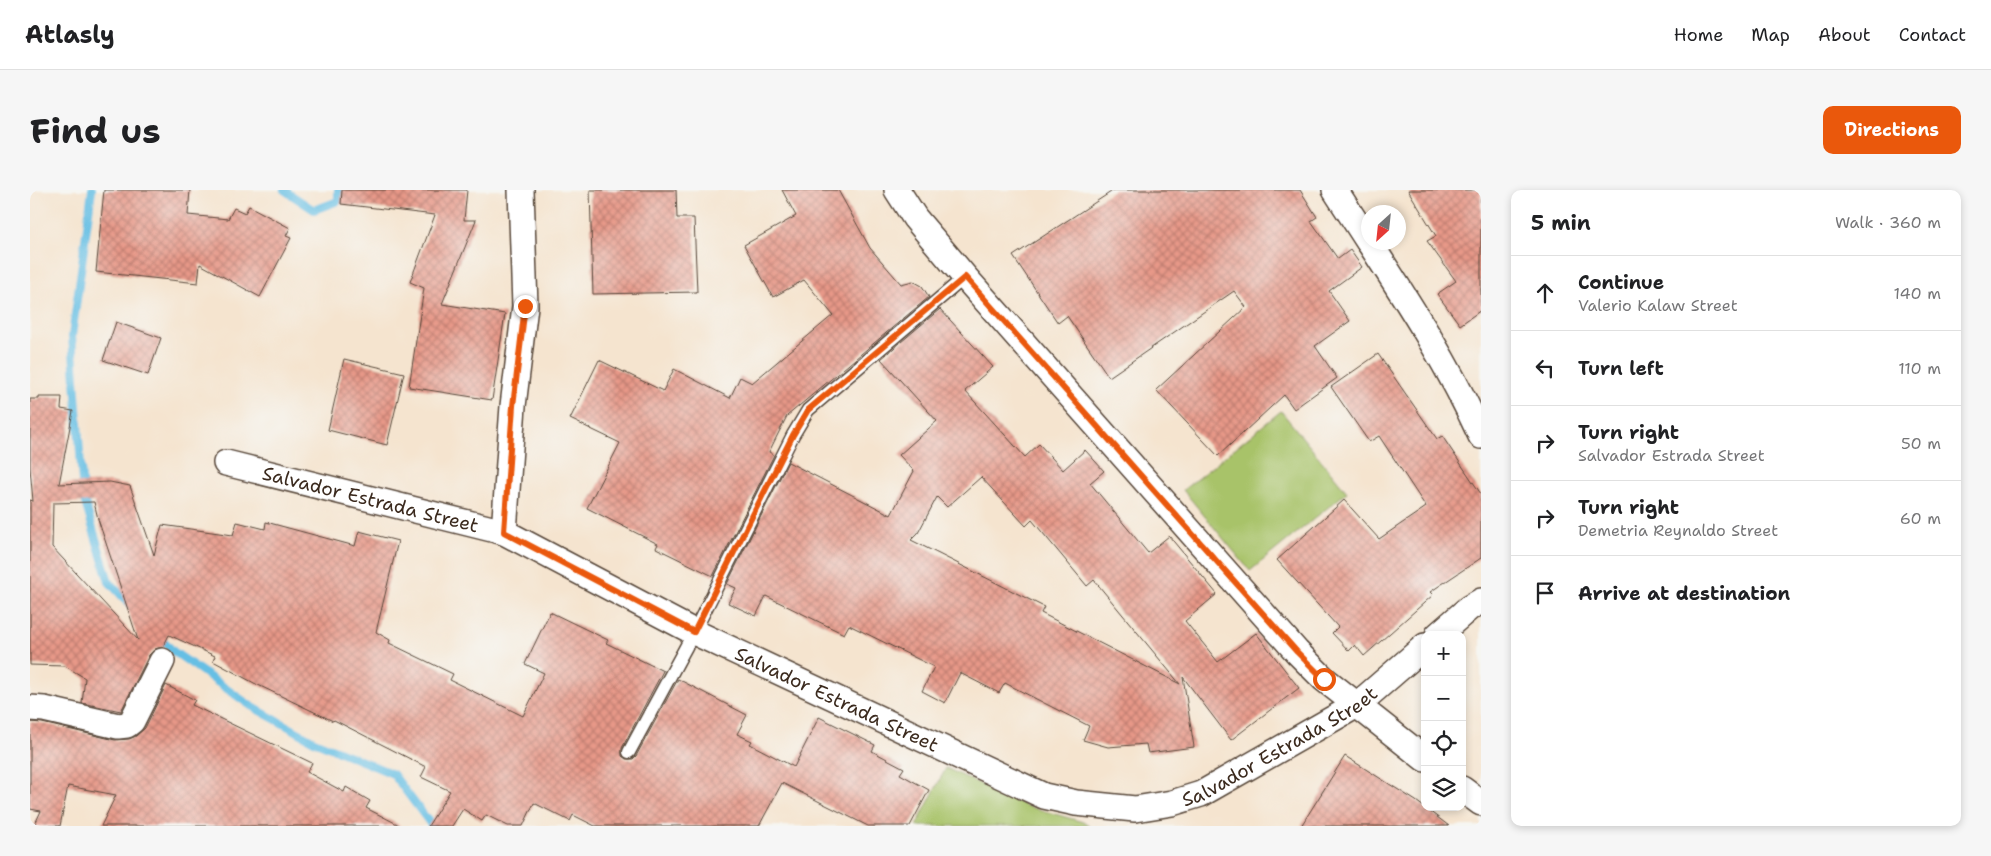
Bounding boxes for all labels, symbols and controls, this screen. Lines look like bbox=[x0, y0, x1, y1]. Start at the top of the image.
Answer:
text: Atlasly bbox=[25, 19, 115, 51]
text: Home bbox=[1674, 23, 1723, 47]
text: Map bbox=[1751, 23, 1790, 47]
text: About bbox=[1818, 23, 1871, 47]
text: Contact bbox=[1899, 23, 1966, 47]
button: Directions bbox=[1823, 106, 1961, 154]
text: Find us bbox=[30, 107, 161, 154]
north arrow bbox=[1361, 205, 1406, 250]
text: 5 min bbox=[1531, 209, 1591, 237]
text: Walk · 360 m bbox=[1835, 212, 1941, 233]
text: Continue bbox=[1578, 270, 1664, 295]
icon: ahead bbox=[1531, 279, 1559, 307]
text: 140 m bbox=[1894, 283, 1941, 304]
route end bbox=[514, 295, 537, 318]
text: Valerio Kalaw Street bbox=[1578, 295, 1738, 316]
icon: left bbox=[1531, 354, 1559, 382]
text: Turn left bbox=[1578, 356, 1664, 381]
text: 110 m bbox=[1898, 358, 1941, 379]
text: Turn right bbox=[1578, 420, 1679, 445]
icon: right bbox=[1531, 429, 1559, 457]
text: 50 m bbox=[1901, 433, 1941, 454]
text: Salvador Estrada Street bbox=[1578, 445, 1765, 466]
street label: Salvador Estrada Street bbox=[260, 460, 481, 538]
text: Turn right bbox=[1578, 495, 1679, 520]
icon: right bbox=[1531, 504, 1559, 532]
text: 60 m bbox=[1900, 508, 1941, 529]
text: Demetria Reynaldo Street bbox=[1578, 520, 1778, 541]
icon: arrive bbox=[1531, 579, 1559, 607]
text: Arrive at destination bbox=[1578, 581, 1790, 606]
map controls bbox=[1421, 631, 1466, 811]
button: + bbox=[1421, 631, 1466, 676]
street label: Salvador Estrada Street bbox=[731, 641, 943, 757]
route start bbox=[1313, 668, 1336, 691]
button: − bbox=[1421, 676, 1466, 721]
street label: Salvador Estrada Street bbox=[1179, 681, 1382, 812]
button: locate bbox=[1421, 721, 1466, 766]
button: layers bbox=[1421, 766, 1466, 811]

